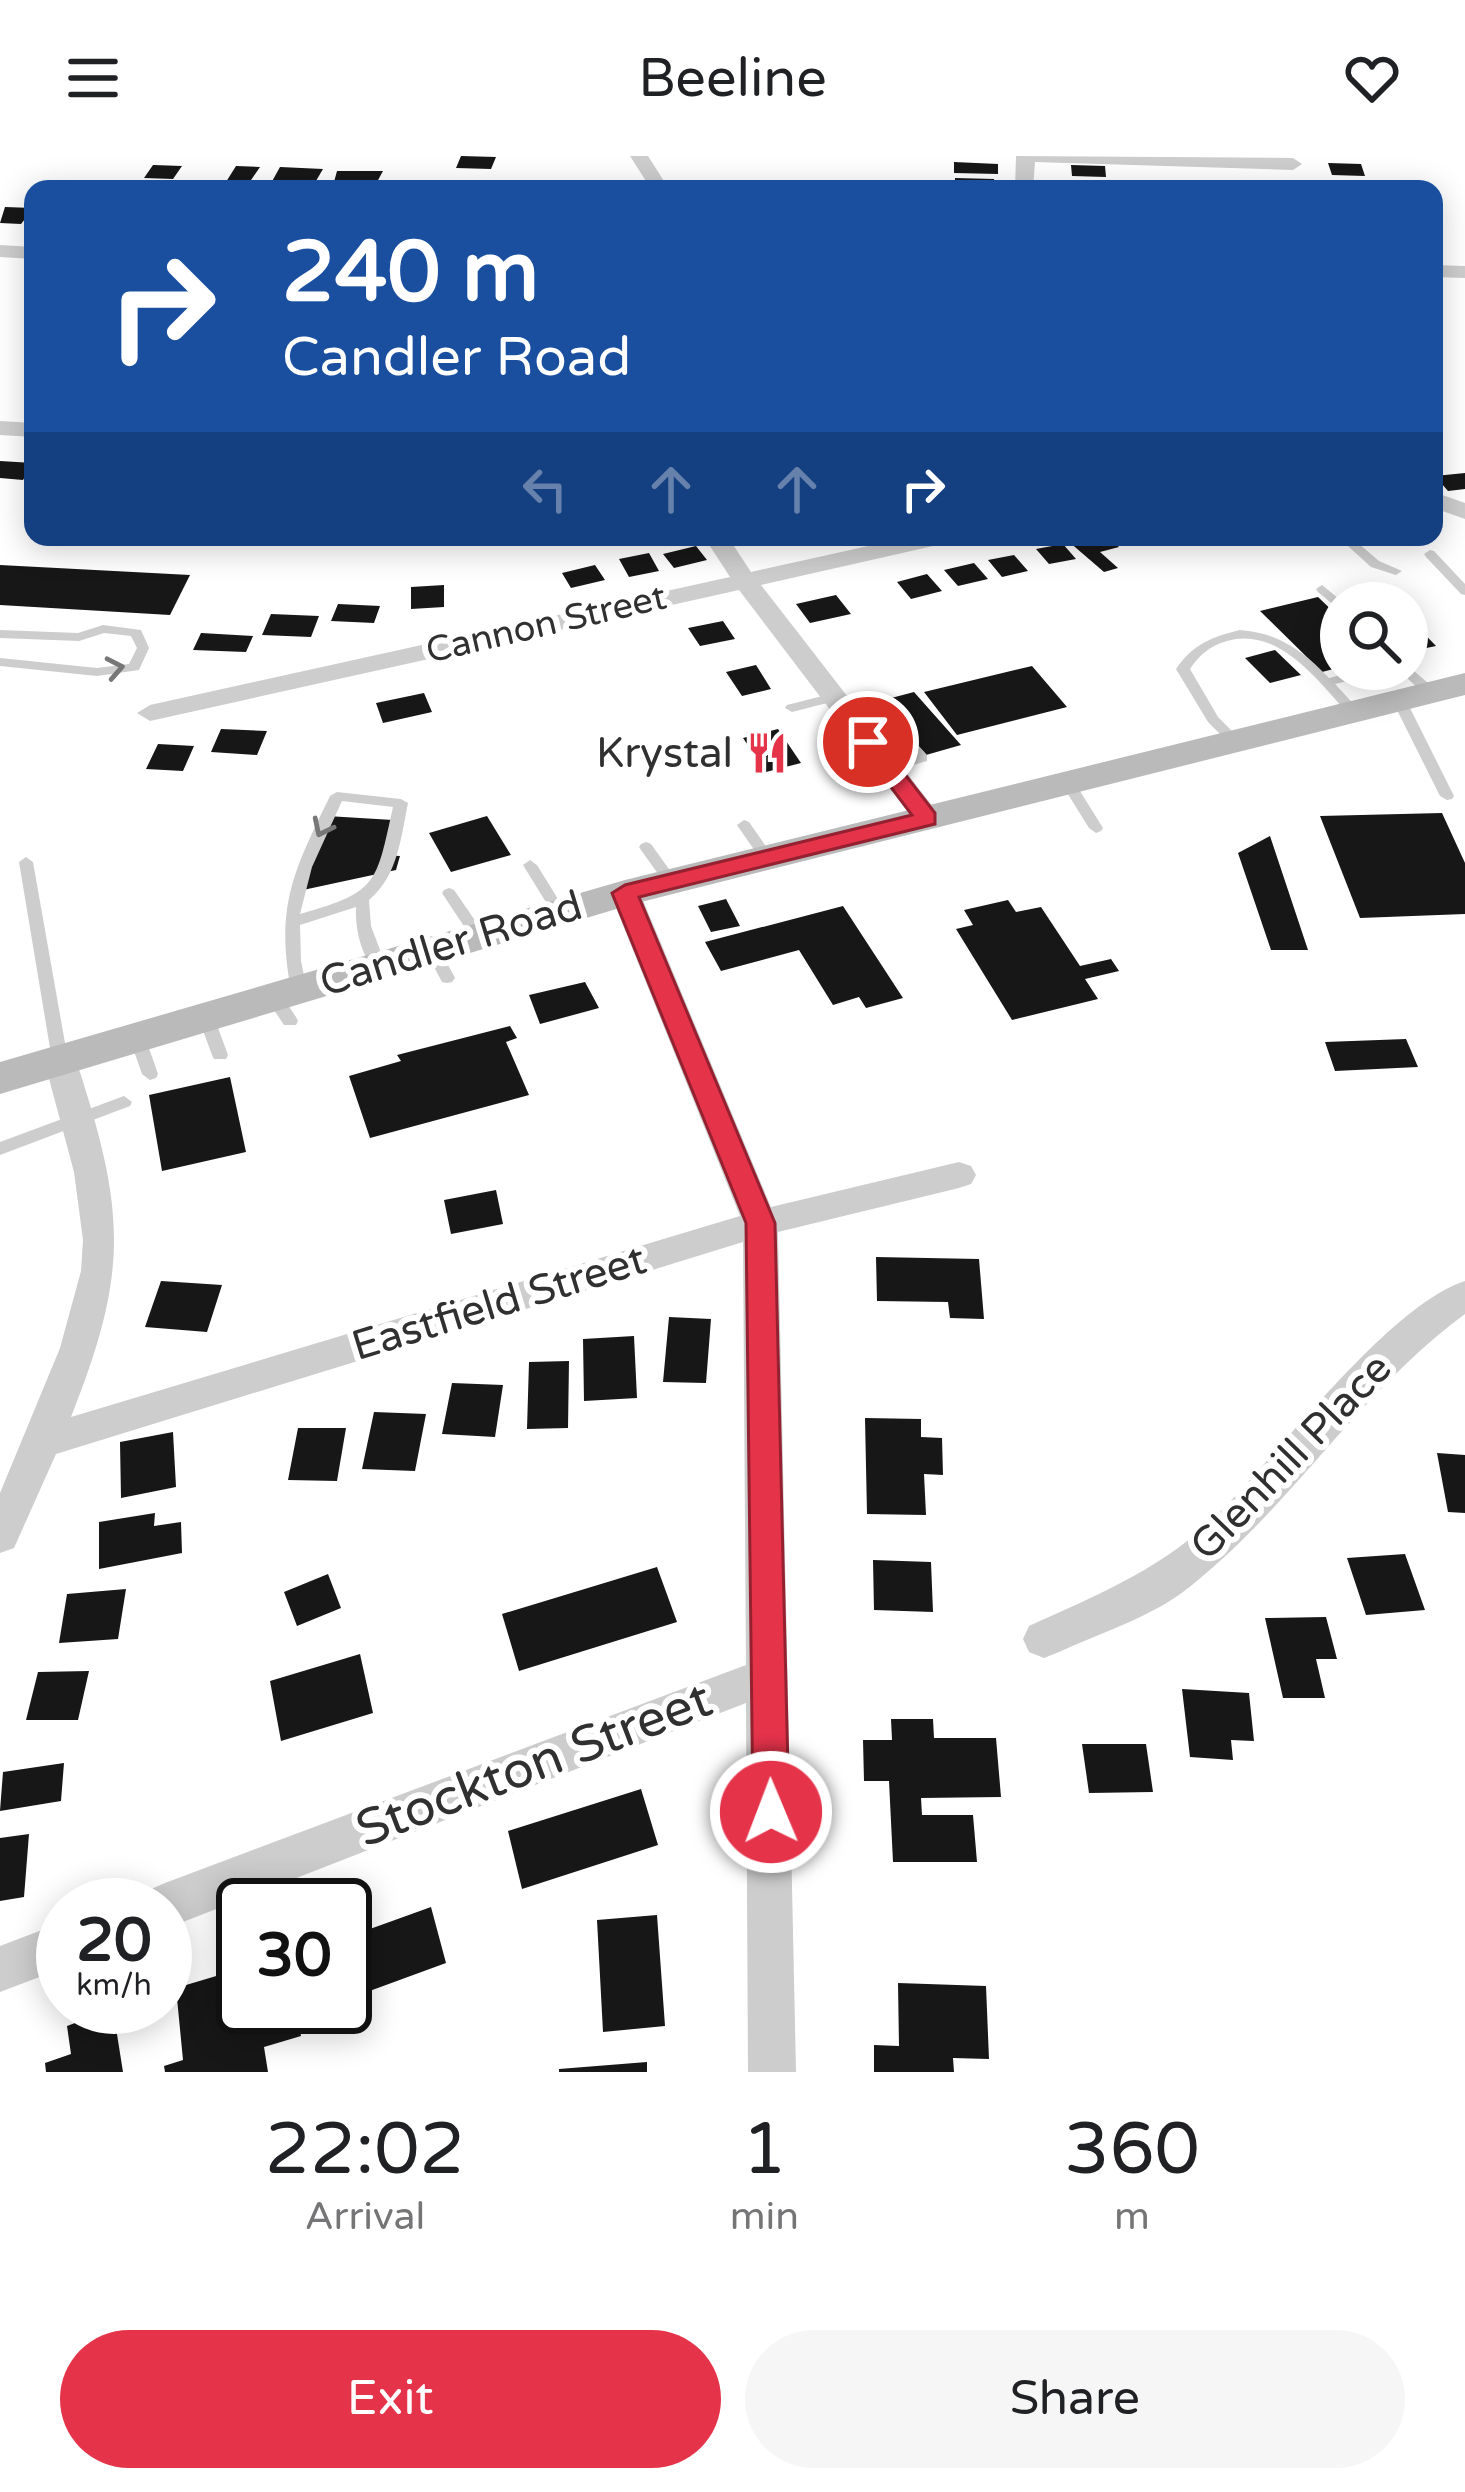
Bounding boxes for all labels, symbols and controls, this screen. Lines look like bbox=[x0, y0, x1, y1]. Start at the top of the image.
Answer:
icon: menu bbox=[60, 45, 126, 111]
icon: heart bbox=[1339, 45, 1405, 111]
text: Beeline bbox=[638, 46, 827, 111]
text: 240 m bbox=[282, 223, 539, 324]
icon: right bbox=[84, 228, 240, 384]
text: Candler Road bbox=[282, 325, 631, 390]
icon: left bbox=[512, 456, 578, 522]
icon: ahead bbox=[638, 456, 704, 522]
icon: ahead bbox=[764, 456, 830, 522]
icon: right bbox=[890, 456, 956, 522]
street label: Cannon Street bbox=[422, 575, 670, 673]
map controls bbox=[1320, 582, 1428, 690]
button: search bbox=[1320, 582, 1428, 690]
one-way arrow bbox=[105, 656, 125, 682]
pin bbox=[817, 691, 919, 793]
icon: arrive bbox=[835, 709, 901, 775]
place label: Krystal bbox=[596, 728, 733, 779]
restaurant icon: Krystal bbox=[744, 730, 790, 776]
one-way arrow bbox=[313, 815, 336, 837]
street label: Candler Road bbox=[314, 880, 588, 1008]
street label: Eastfield Street bbox=[346, 1234, 652, 1372]
street label: Glenhill Place bbox=[1180, 1343, 1402, 1571]
street label: Stockton Street bbox=[348, 1669, 720, 1861]
position arrow bbox=[708, 1749, 834, 1875]
speed limit sign: 30 bbox=[216, 1878, 372, 2034]
text: 20 bbox=[76, 1905, 152, 1977]
text: km/h bbox=[76, 1967, 152, 2004]
text: 22:02 bbox=[265, 2107, 465, 2194]
text: 1 bbox=[742, 2107, 787, 2194]
text: 360 bbox=[1064, 2107, 1200, 2194]
text: Arrival bbox=[305, 2193, 425, 2240]
text: min bbox=[730, 2193, 799, 2240]
text: m bbox=[1114, 2193, 1150, 2240]
button: Exit bbox=[60, 2330, 721, 2468]
button: Share bbox=[745, 2330, 1405, 2468]

